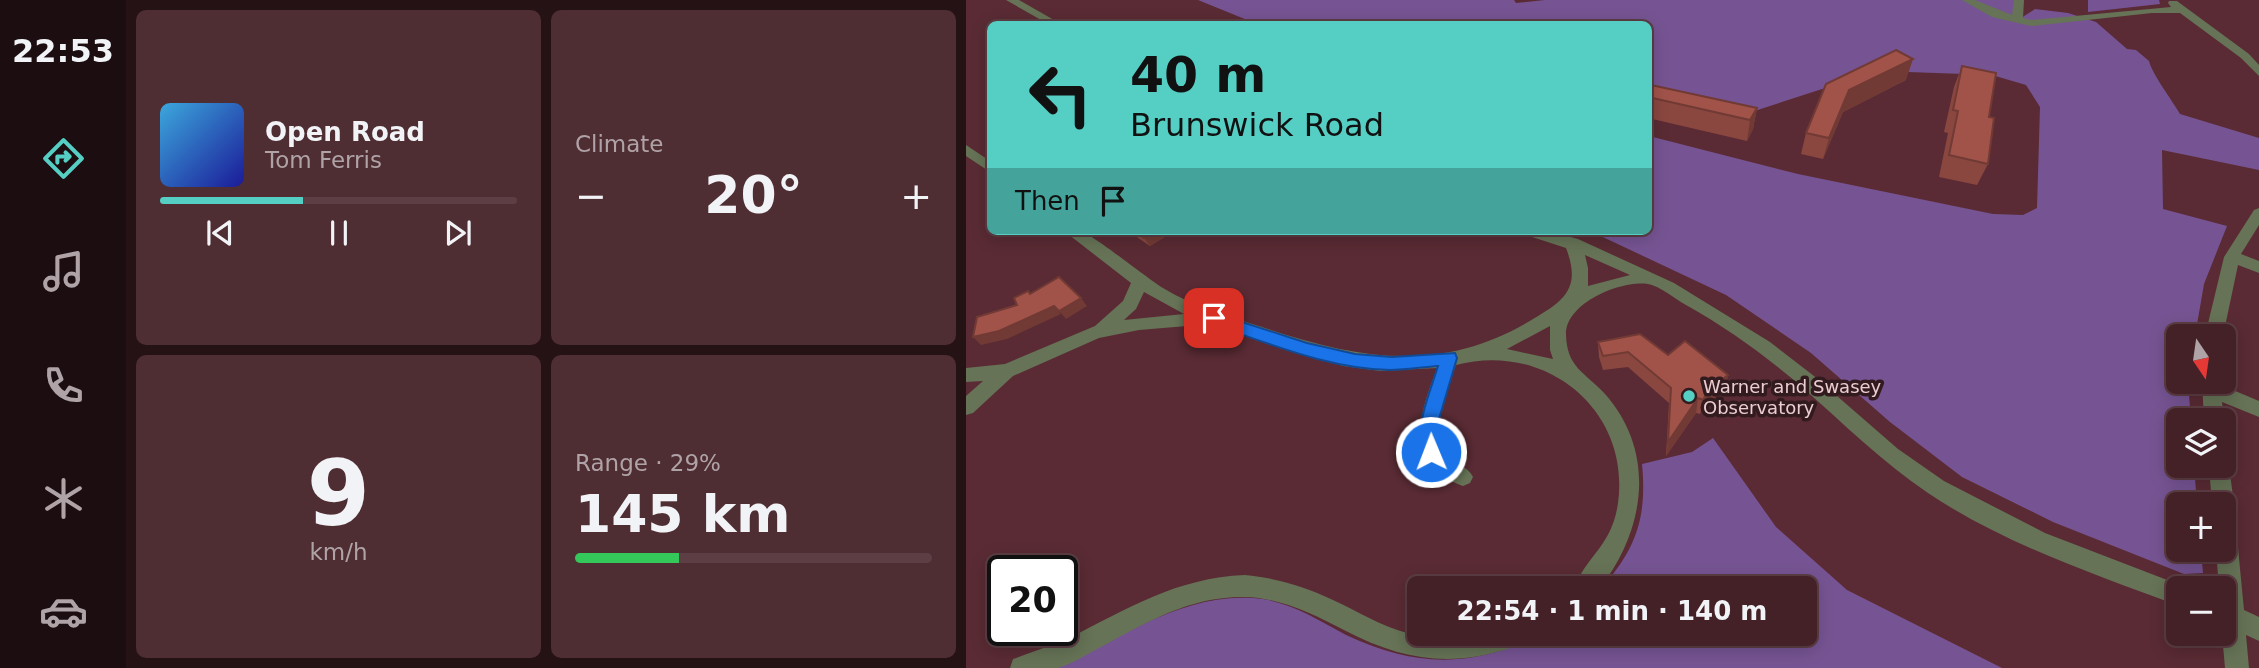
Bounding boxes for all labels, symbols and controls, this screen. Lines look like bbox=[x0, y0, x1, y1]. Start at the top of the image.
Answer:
text: 22:53 bbox=[12, 32, 114, 70]
text: 40 m bbox=[1130, 47, 1266, 104]
icon: left bbox=[1015, 49, 1106, 140]
text: Brunswick Road bbox=[1130, 106, 1384, 144]
text: Open Road bbox=[265, 117, 425, 147]
text: Climate bbox=[575, 131, 664, 157]
icon: directions bbox=[39, 134, 88, 183]
text: Tom Ferris bbox=[265, 147, 382, 173]
text: 20° bbox=[704, 165, 803, 225]
text: − bbox=[575, 174, 607, 218]
text: + bbox=[900, 174, 932, 218]
icon: arrive bbox=[1094, 182, 1132, 220]
text: Then bbox=[1015, 186, 1080, 216]
icon: previous bbox=[201, 214, 239, 252]
icon: pause bbox=[320, 214, 358, 252]
icon: next bbox=[439, 214, 477, 252]
icon: music bbox=[39, 247, 88, 296]
pin bbox=[1184, 288, 1244, 348]
icon: arrive bbox=[1195, 299, 1233, 337]
north arrow bbox=[2166, 324, 2236, 394]
map controls bbox=[2166, 324, 2236, 646]
icon: phone bbox=[39, 361, 88, 410]
place label: Warner and Swasey Observatory bbox=[1703, 376, 1882, 418]
marker: Warner and Swasey Observatory bbox=[1681, 388, 1697, 404]
button: layers bbox=[2166, 408, 2236, 478]
position arrow bbox=[1394, 415, 1468, 489]
text: 9 bbox=[307, 441, 370, 546]
text: Range · 29% bbox=[575, 450, 721, 476]
icon: climate bbox=[39, 474, 88, 523]
text: 145 km bbox=[575, 484, 790, 544]
button: + bbox=[2166, 492, 2236, 562]
text: km/h bbox=[309, 539, 368, 565]
speed limit sign: 20 bbox=[987, 555, 1078, 646]
button: − bbox=[2166, 576, 2236, 646]
icon: car bbox=[39, 587, 88, 636]
text: 22:54 · 1 min · 140 m bbox=[1457, 596, 1767, 626]

